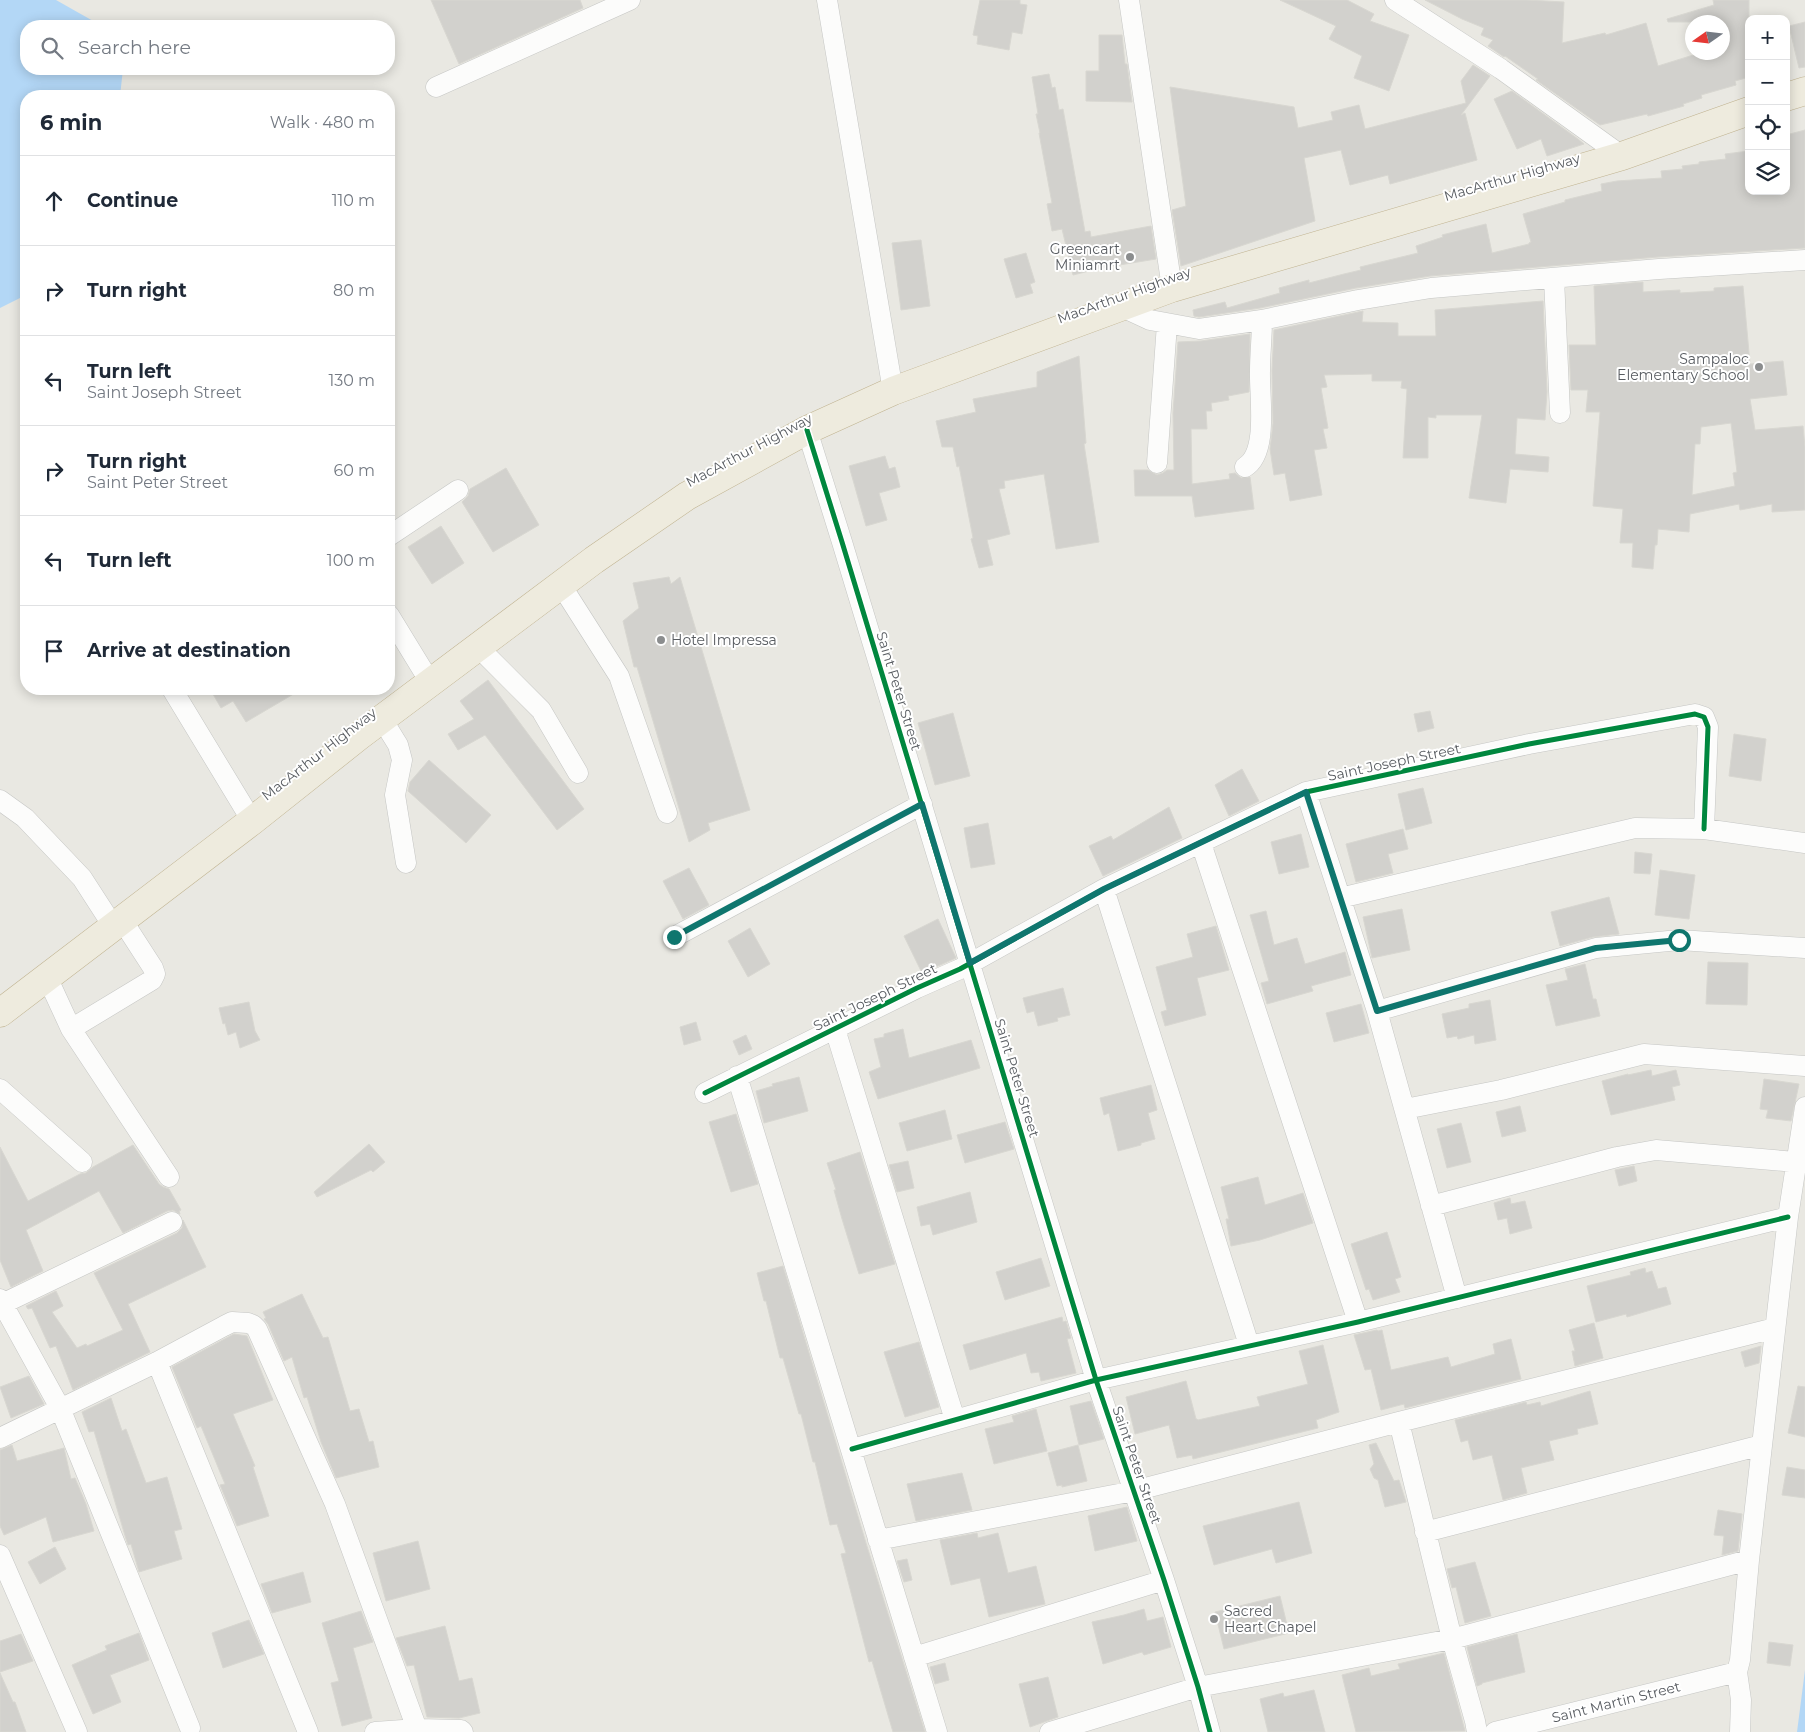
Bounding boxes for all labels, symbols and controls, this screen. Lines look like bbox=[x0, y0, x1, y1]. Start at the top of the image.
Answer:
north arrow bbox=[1685, 15, 1730, 60]
map controls bbox=[1745, 15, 1790, 195]
button: + bbox=[1745, 15, 1790, 60]
search box bbox=[20, 20, 395, 75]
icon: search bbox=[38, 34, 66, 62]
text: Search here bbox=[78, 36, 191, 59]
button: − bbox=[1745, 60, 1790, 105]
button: locate bbox=[1745, 105, 1790, 150]
text: 6 min bbox=[40, 110, 102, 135]
text: Walk · 480 m bbox=[270, 113, 375, 132]
street label: MacArthur Highway bbox=[1442, 149, 1583, 205]
button: layers bbox=[1745, 150, 1790, 195]
icon: ahead bbox=[40, 187, 68, 215]
text: Continue bbox=[87, 189, 178, 212]
text: 110 m bbox=[332, 191, 375, 210]
place label: Greencart Miniamrt bbox=[1050, 240, 1120, 274]
marker: Greencart Miniamrt bbox=[1124, 251, 1136, 263]
street label: MacArthur Highway bbox=[1055, 262, 1194, 328]
icon: right bbox=[40, 277, 68, 305]
text: Turn right bbox=[87, 279, 187, 302]
text: 80 m bbox=[333, 281, 375, 300]
place label: Sampaloc Elementary School bbox=[1617, 350, 1749, 384]
text: Turn left bbox=[87, 360, 172, 383]
marker: Sampaloc Elementary School bbox=[1753, 361, 1765, 373]
icon: left bbox=[40, 367, 68, 395]
text: 130 m bbox=[328, 371, 375, 390]
text: Saint Joseph Street bbox=[87, 383, 242, 402]
street label: MacArthur Highway bbox=[683, 409, 816, 491]
text: Turn right bbox=[87, 450, 187, 473]
icon: right bbox=[40, 457, 68, 485]
text: 60 m bbox=[333, 461, 375, 480]
text: Saint Peter Street bbox=[87, 473, 228, 492]
icon: left bbox=[40, 547, 68, 575]
text: Turn left bbox=[87, 549, 172, 572]
text: 100 m bbox=[327, 551, 375, 570]
street label: Saint Peter Street bbox=[872, 629, 926, 753]
place label: Hotel Impressa bbox=[671, 631, 777, 649]
marker: Hotel Impressa bbox=[655, 634, 667, 646]
icon: arrive bbox=[40, 637, 68, 665]
text: Arrive at destination bbox=[87, 639, 291, 662]
street label: MacArthur Highway bbox=[258, 703, 380, 804]
street label: Saint Joseph Street bbox=[1326, 739, 1462, 785]
route end bbox=[663, 926, 686, 949]
route start bbox=[1668, 929, 1691, 952]
street label: Saint Joseph Street bbox=[810, 959, 940, 1035]
street label: Saint Peter Street bbox=[990, 1016, 1044, 1140]
street label: Saint Peter Street bbox=[1108, 1404, 1166, 1527]
place label: Sacred Heart Chapel bbox=[1224, 1602, 1316, 1636]
marker: Sacred Heart Chapel bbox=[1208, 1613, 1220, 1625]
street label: Saint Martin Street bbox=[1550, 1677, 1682, 1727]

